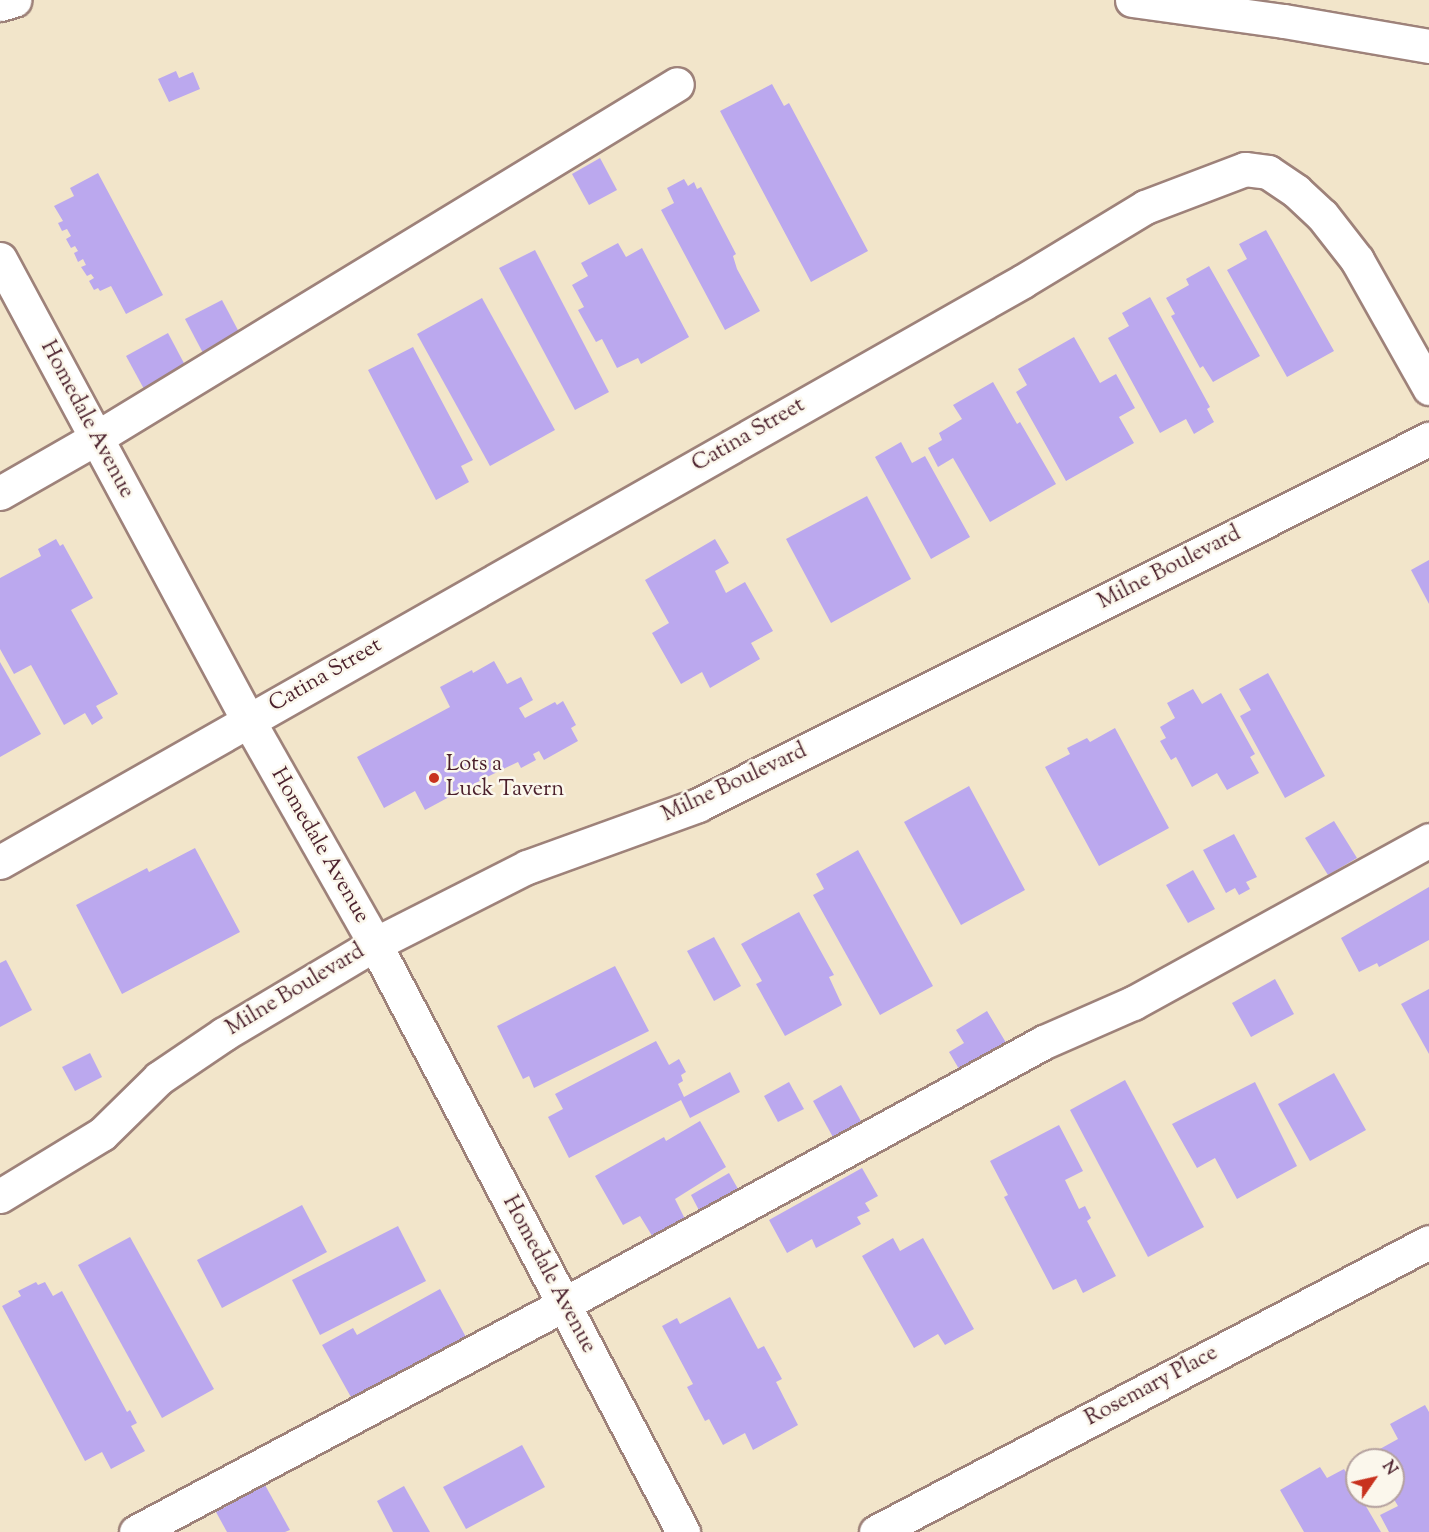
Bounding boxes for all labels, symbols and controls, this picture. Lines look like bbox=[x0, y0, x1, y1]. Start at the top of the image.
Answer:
street label: Homedale Avenue bbox=[33, 337, 139, 503]
street label: Catina Street bbox=[688, 393, 810, 479]
street label: Milne Boulevard bbox=[1094, 522, 1246, 616]
street label: Catina Street bbox=[265, 633, 387, 719]
street label: Milne Boulevard bbox=[658, 739, 812, 829]
place label: Lots a Luck Tavern bbox=[446, 752, 564, 804]
street label: Homedale Avenue bbox=[264, 764, 374, 928]
marker: Lots a Luck Tavern bbox=[427, 771, 441, 785]
street label: Milne Boulevard bbox=[222, 939, 370, 1043]
street label: Homedale Avenue bbox=[495, 1192, 601, 1358]
street label: Rosemary Place bbox=[1081, 1341, 1223, 1433]
north arrow bbox=[1345, 1448, 1405, 1508]
text: N bbox=[1376, 1457, 1402, 1481]

